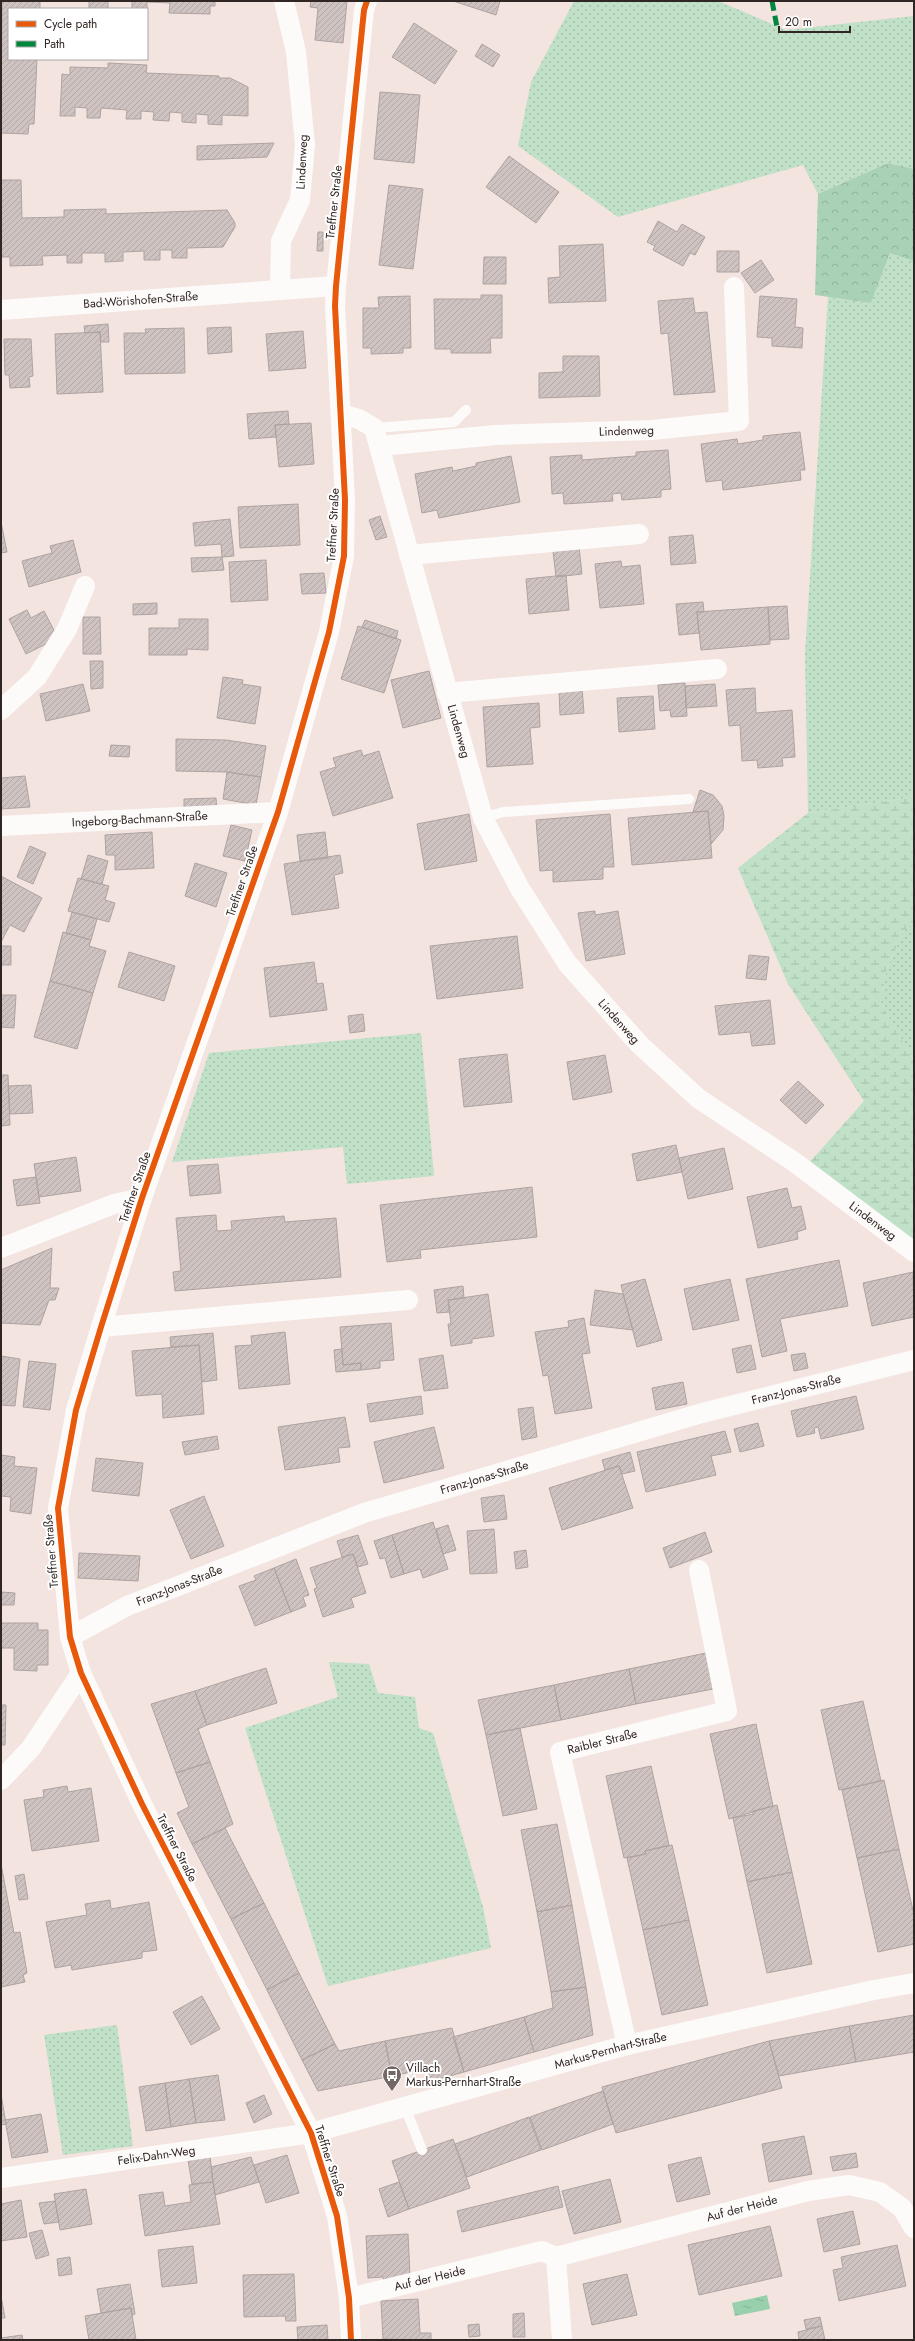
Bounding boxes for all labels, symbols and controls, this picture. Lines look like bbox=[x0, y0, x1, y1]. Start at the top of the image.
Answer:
legend bbox=[8, 8, 148, 60]
scale bar bbox=[779, 8, 850, 34]
text: 20 m bbox=[785, 13, 812, 31]
text: Cycle path bbox=[44, 15, 97, 33]
text: Path bbox=[44, 35, 65, 53]
street label: Lindenweg bbox=[292, 134, 312, 190]
street label: Treffner Straße bbox=[321, 164, 347, 240]
street label: Bad-Wörishofen-Straße bbox=[83, 287, 199, 313]
street label: Lindenweg bbox=[599, 421, 654, 441]
street label: Treffner Straße bbox=[322, 488, 344, 562]
street label: Lindenweg bbox=[443, 702, 475, 760]
street label: Ingeborg-Bachmann-Straße bbox=[71, 807, 208, 831]
street label: Treffner Straße bbox=[221, 843, 263, 919]
street label: Lindenweg bbox=[594, 995, 644, 1048]
street label: Treffner Straße bbox=[114, 1149, 156, 1225]
street label: Lindenweg bbox=[845, 1197, 900, 1245]
street label: Franz-Jonas-Straße bbox=[750, 1370, 843, 1409]
street label: Franz-Jonas-Straße bbox=[438, 1456, 531, 1499]
street label: Treffner Straße bbox=[39, 1513, 63, 1589]
street label: Franz-Jonas-Straße bbox=[133, 1560, 225, 1611]
street label: Raibler Straße bbox=[565, 1724, 639, 1759]
street label: Treffner Straße bbox=[152, 1811, 202, 1885]
street label: Markus-Pernhart-Straße bbox=[552, 2027, 668, 2074]
place label: Villach Markus-Pernhart-Straße bbox=[406, 2059, 521, 2091]
bus stop icon: Villach Markus-Pernhart-Straße bbox=[381, 2064, 403, 2092]
street label: Treffner Straße bbox=[310, 2123, 350, 2199]
street label: Felix-Dahn-Weg bbox=[116, 2141, 196, 2170]
street label: Auf der Heide bbox=[704, 2190, 779, 2226]
street label: Auf der Heide bbox=[392, 2261, 467, 2296]

